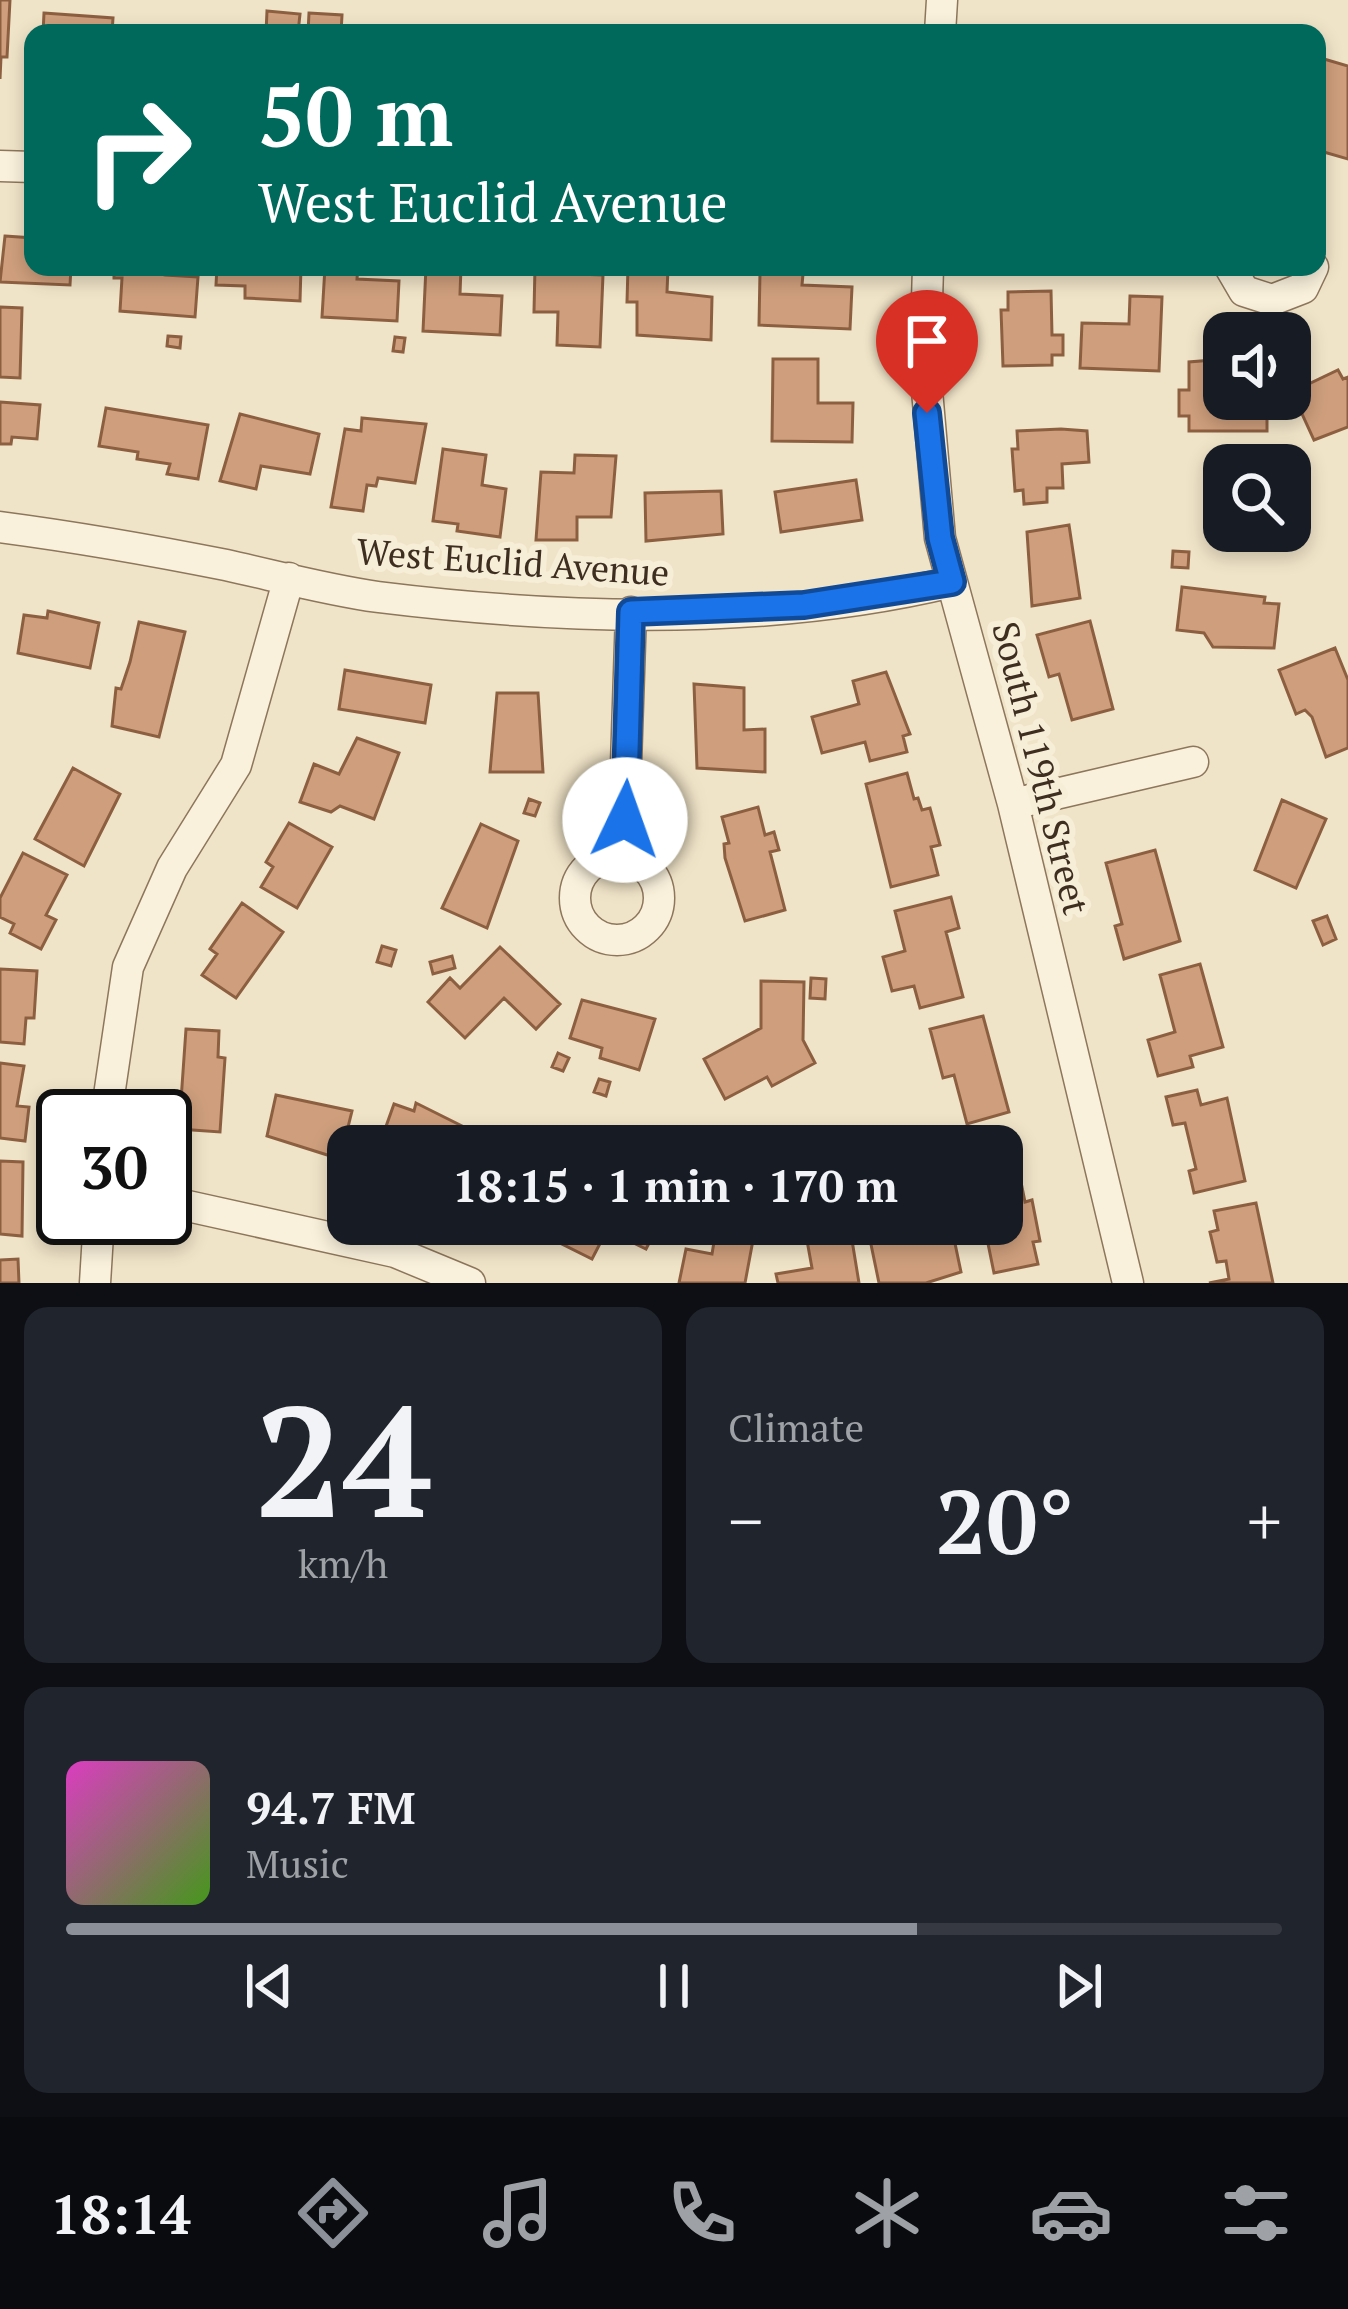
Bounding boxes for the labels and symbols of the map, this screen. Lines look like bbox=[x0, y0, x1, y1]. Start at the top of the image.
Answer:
pin bbox=[876, 290, 978, 413]
street label: West Euclid Avenue bbox=[355, 527, 671, 596]
street label: South 119th Street bbox=[982, 617, 1101, 919]
position arrow bbox=[562, 757, 688, 883]
speed limit sign: 30 bbox=[36, 1089, 192, 1245]

